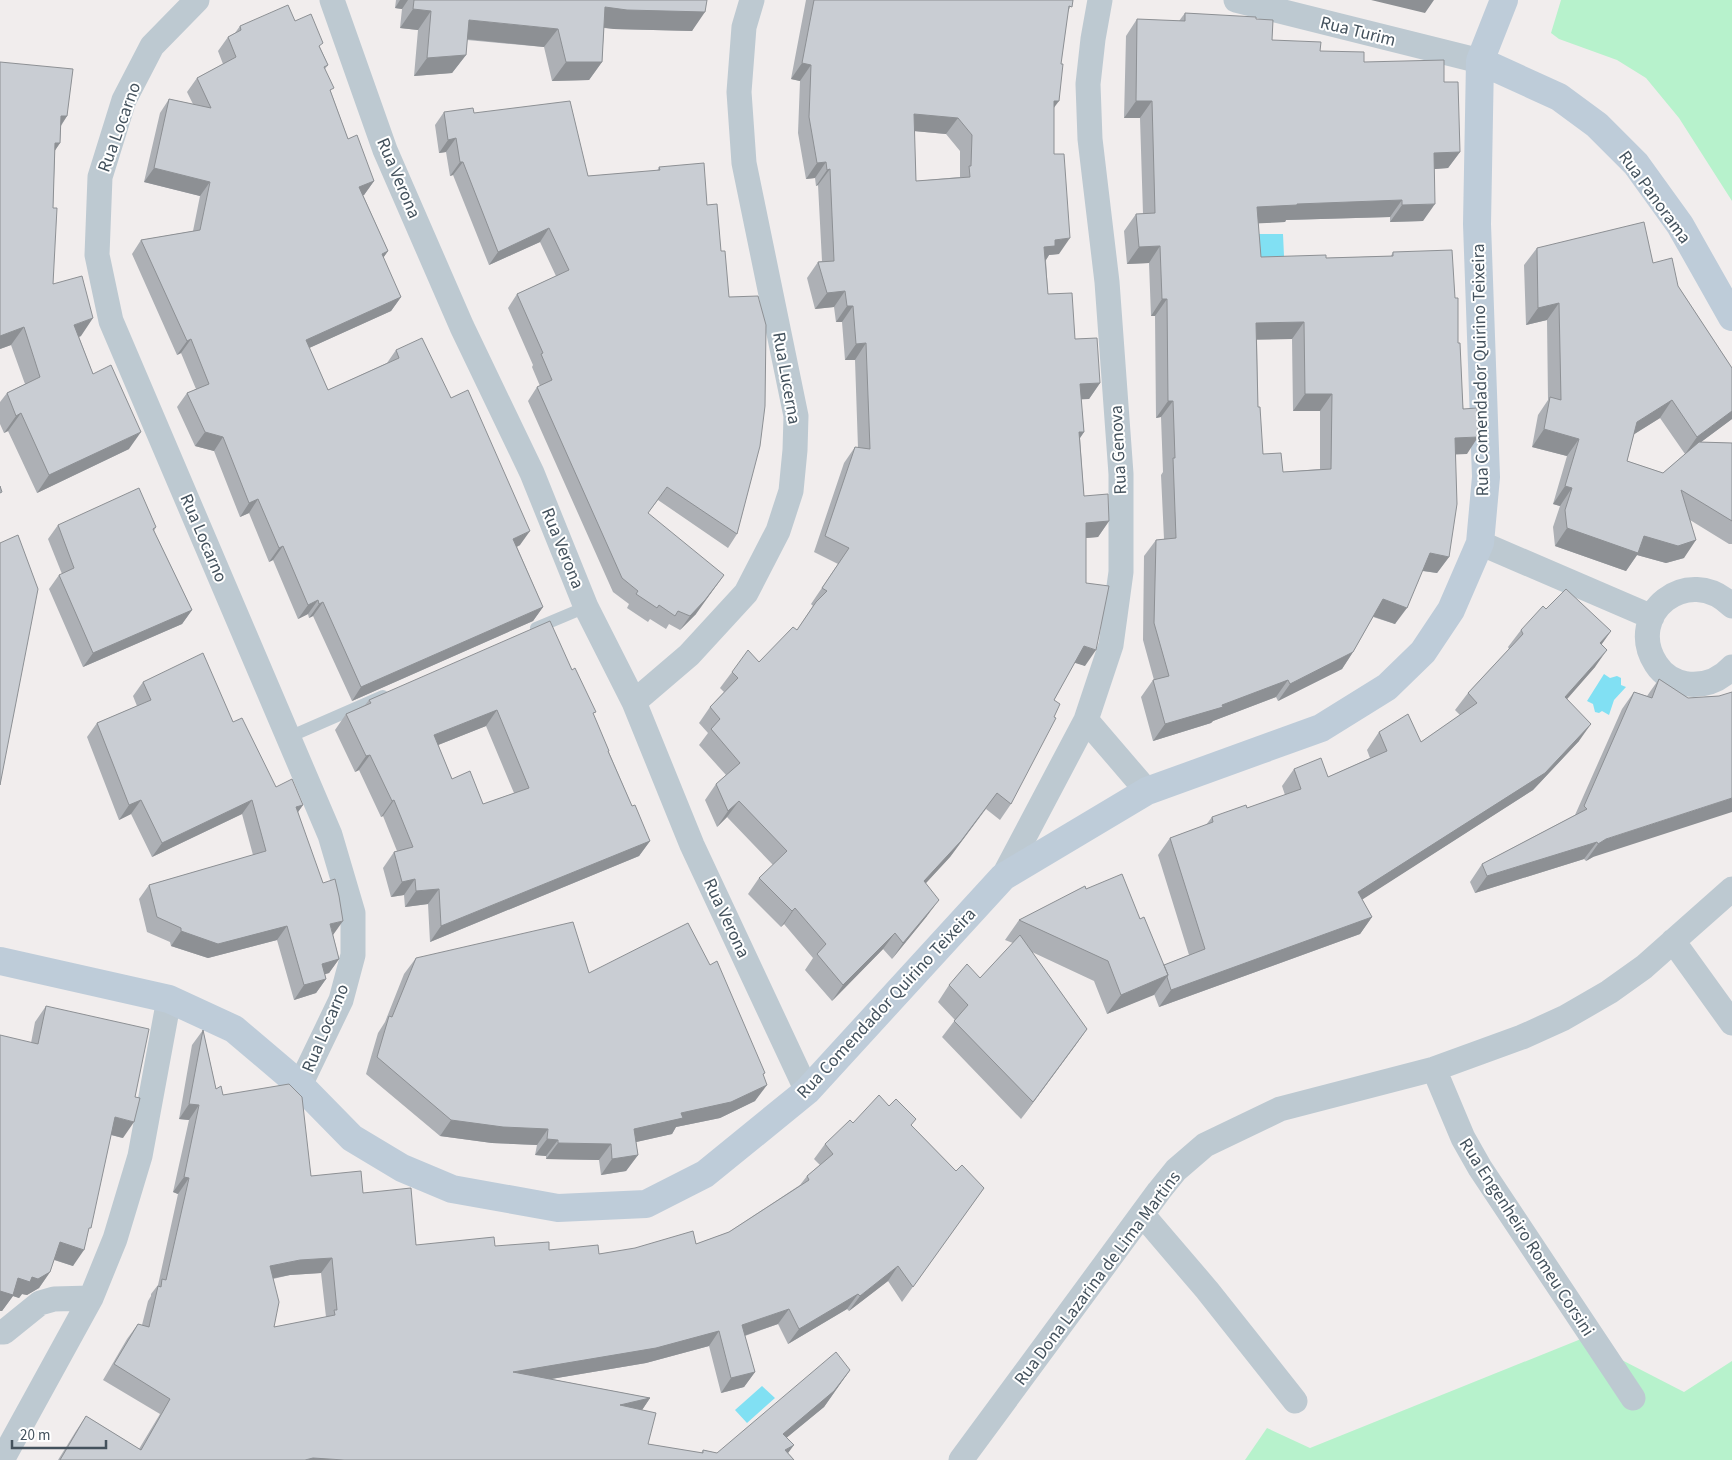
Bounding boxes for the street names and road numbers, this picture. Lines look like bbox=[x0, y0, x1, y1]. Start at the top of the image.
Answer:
street label: Rua Turim bbox=[1318, 10, 1398, 53]
street label: Rua Locarno bbox=[92, 79, 147, 176]
street label: Rua Verona bbox=[370, 134, 427, 222]
street label: Rua Panorama bbox=[1612, 146, 1697, 249]
street label: Rua Comendador Quirino Teixeira bbox=[1466, 243, 1495, 497]
street label: Rua Lucerna bbox=[766, 330, 807, 426]
street label: Rua Genova bbox=[1104, 405, 1133, 495]
street label: Rua Locarno bbox=[174, 490, 233, 586]
street label: Rua Verona bbox=[535, 504, 590, 592]
street label: Rua Verona bbox=[697, 874, 756, 962]
street label: Rua Comendador Quirino Teixeira bbox=[791, 902, 982, 1104]
street label: Rua Locarno bbox=[296, 980, 355, 1076]
street label: Rua Engenheiro Romeu Corsini bbox=[1453, 1133, 1600, 1341]
street label: Rua Dona Lazarina de Lima Martins bbox=[1008, 1166, 1187, 1391]

